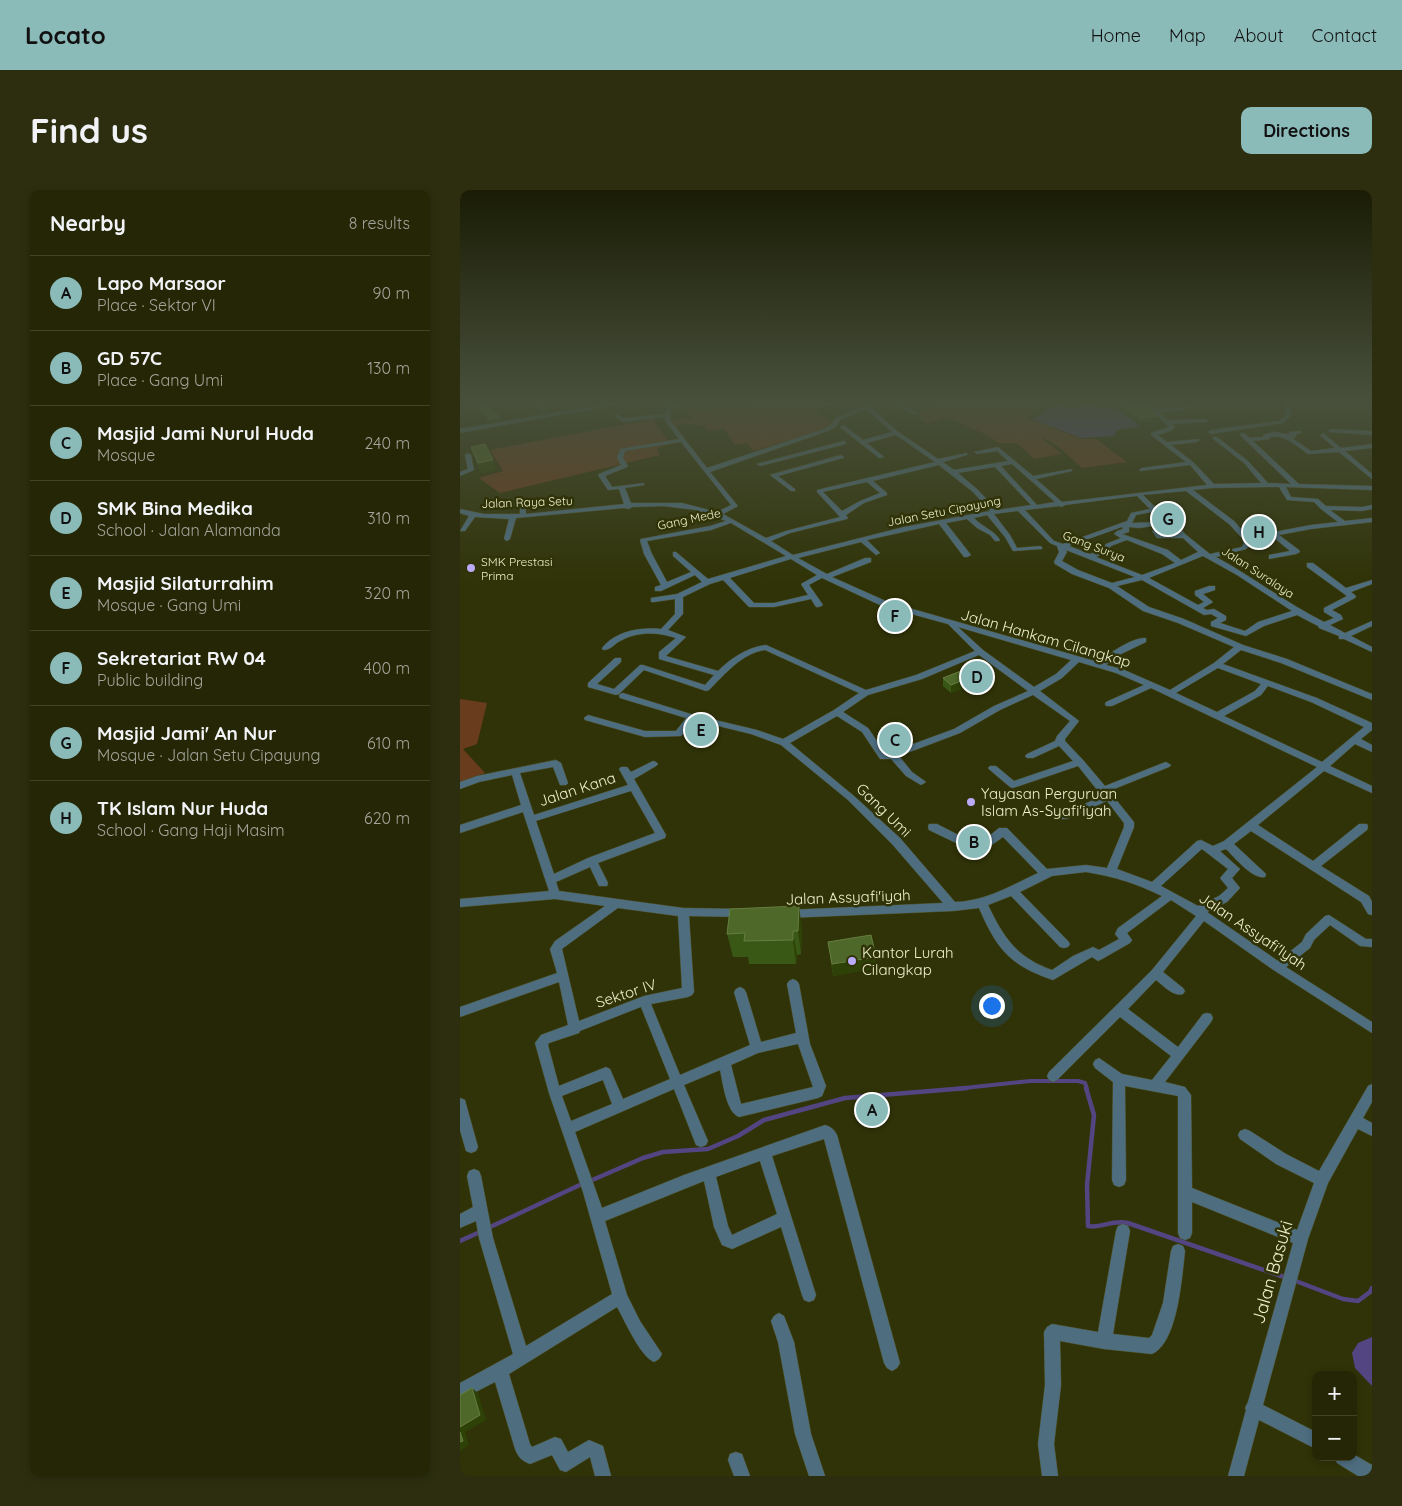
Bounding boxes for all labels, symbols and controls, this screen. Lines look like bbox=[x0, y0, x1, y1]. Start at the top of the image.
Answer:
text: Locato bbox=[25, 20, 106, 50]
text: Home bbox=[1091, 24, 1141, 47]
text: Map bbox=[1169, 24, 1206, 47]
text: About bbox=[1234, 24, 1284, 47]
text: Contact bbox=[1312, 24, 1377, 47]
button: Directions bbox=[1241, 107, 1372, 154]
text: Find us bbox=[30, 108, 148, 152]
text: Nearby bbox=[50, 210, 126, 236]
text: 8 results bbox=[349, 213, 410, 233]
text: Lapo Marsaor bbox=[97, 271, 226, 295]
text: A bbox=[61, 283, 71, 303]
text: 90 m bbox=[373, 283, 410, 303]
text: Place · Sektor VI bbox=[97, 295, 216, 315]
text: GD 57C bbox=[97, 346, 162, 370]
text: B bbox=[61, 358, 71, 378]
text: 130 m bbox=[367, 358, 410, 378]
text: Place · Gang Umi bbox=[97, 370, 223, 390]
text: Masjid Jami Nurul Huda bbox=[97, 421, 314, 445]
text: C bbox=[61, 433, 71, 453]
text: 240 m bbox=[364, 433, 410, 453]
text: Mosque bbox=[97, 445, 155, 465]
street label: Jalan Raya Setu bbox=[481, 493, 573, 511]
street label: Jalan Setu Cipayung bbox=[886, 493, 1002, 529]
text: SMK Bina Medika bbox=[97, 496, 253, 520]
pin: G bbox=[1152, 500, 1184, 538]
street label: Gang Mede bbox=[656, 505, 722, 533]
text: D bbox=[60, 508, 72, 528]
text: 310 m bbox=[367, 508, 410, 528]
pin: H bbox=[1243, 513, 1275, 551]
text: School · Jalan Alamanda bbox=[97, 520, 281, 540]
street label: Gang Surya bbox=[1061, 527, 1127, 565]
street label: Jalan Suralaya bbox=[1219, 543, 1297, 601]
place label: SMK Prestasi Prima bbox=[481, 554, 553, 583]
marker: SMK Prestasi Prima bbox=[465, 562, 477, 574]
text: Masjid Silaturrahim bbox=[97, 571, 274, 595]
text: E bbox=[61, 583, 71, 603]
text: 320 m bbox=[364, 583, 410, 603]
text: Mosque · Gang Umi bbox=[97, 595, 241, 615]
pin: F bbox=[879, 597, 911, 635]
street label: Jalan Hankam Cilangkap bbox=[959, 605, 1133, 671]
text: Sekretariat RW 04 bbox=[97, 646, 266, 670]
text: F bbox=[62, 658, 71, 678]
text: 400 m bbox=[364, 658, 410, 678]
pin: D bbox=[961, 658, 993, 696]
text: Public building bbox=[97, 670, 203, 690]
pin: E bbox=[685, 711, 717, 749]
text: Masjid Jami' An Nur bbox=[97, 721, 277, 745]
pin: C bbox=[879, 721, 911, 759]
text: G bbox=[60, 733, 72, 753]
text: 610 m bbox=[367, 733, 410, 753]
text: Mosque · Jalan Setu Cipayung bbox=[97, 745, 321, 765]
street label: Jalan Kana bbox=[536, 768, 618, 810]
street label: Gang Umi bbox=[852, 779, 916, 841]
place label: Yayasan Perguruan Islam As-Syafi'iyah bbox=[981, 784, 1117, 820]
text: TK Islam Nur Huda bbox=[97, 796, 268, 820]
marker: Yayasan Perguruan Islam As-Syafi'iyah bbox=[965, 796, 977, 808]
text: H bbox=[60, 808, 72, 828]
text: 620 m bbox=[364, 808, 410, 828]
text: School · Gang Haji Masim bbox=[97, 820, 285, 840]
pin: B bbox=[958, 823, 990, 861]
street label: Jalan Assyafi'iyah bbox=[785, 885, 911, 909]
street label: Jalan Assyafi'Iyah bbox=[1196, 888, 1310, 974]
place label: Kantor Lurah Cilangkap bbox=[862, 943, 954, 979]
marker: Kantor Lurah Cilangkap bbox=[846, 955, 858, 967]
street label: Sektor IV bbox=[593, 974, 659, 1012]
your location bbox=[979, 993, 1005, 1019]
pin: A bbox=[856, 1091, 888, 1129]
street label: Jalan Basuki bbox=[1246, 1218, 1298, 1326]
map controls bbox=[1312, 1371, 1357, 1461]
button: + bbox=[1312, 1371, 1357, 1416]
button: − bbox=[1312, 1416, 1357, 1461]

